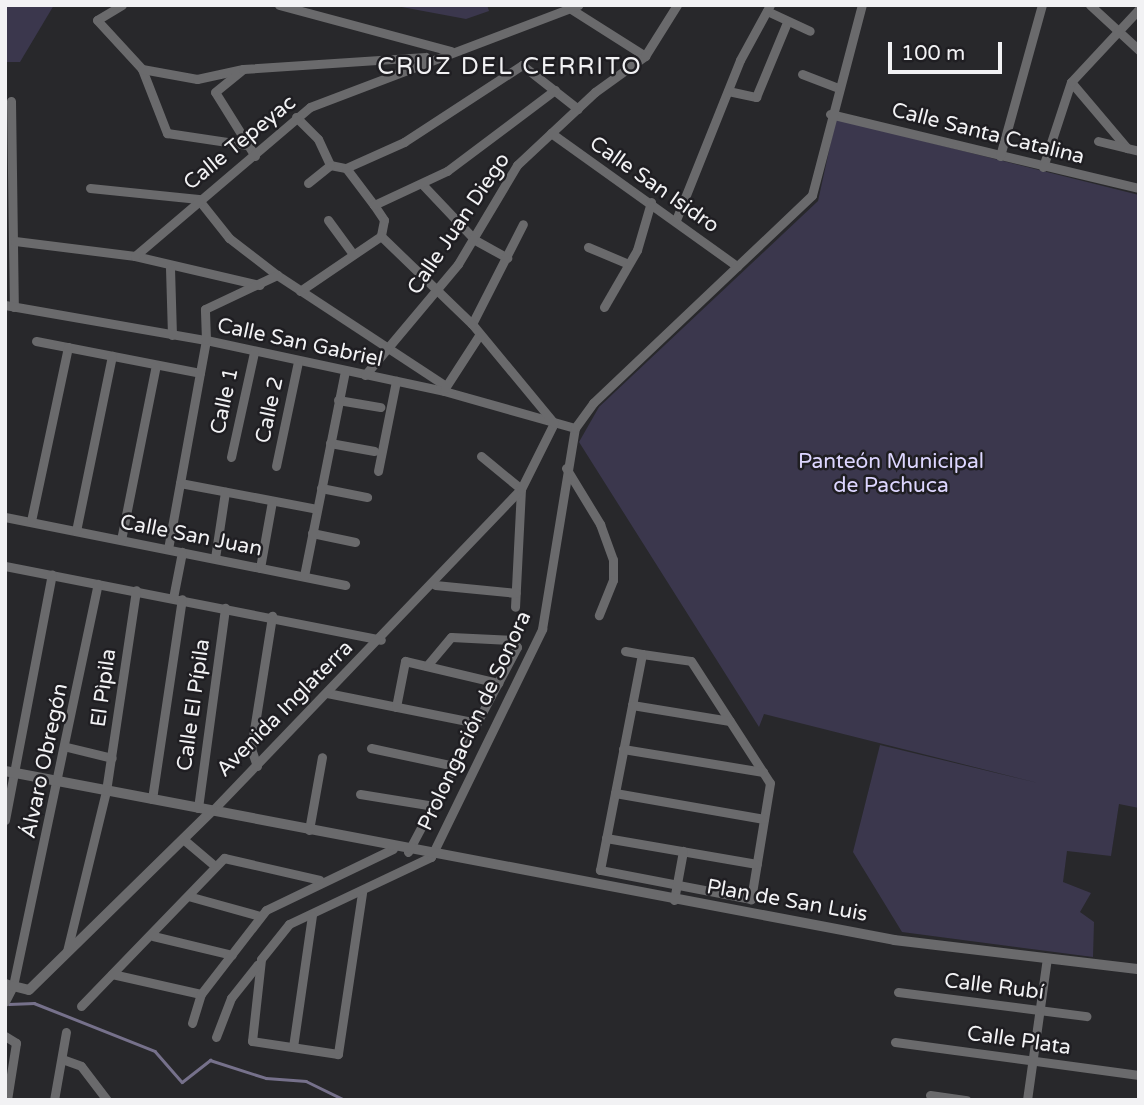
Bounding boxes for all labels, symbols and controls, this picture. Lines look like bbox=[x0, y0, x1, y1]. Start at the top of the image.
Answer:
scale bar bbox=[892, 28, 1006, 72]
text: 100 m bbox=[901, 41, 965, 66]
district label: CRUZ DEL CERRITO bbox=[379, 53, 641, 81]
street label: Calle Tepeyac bbox=[179, 90, 301, 196]
street label: Calle Santa Catalina bbox=[889, 98, 1087, 170]
street label: Calle San Isidro bbox=[585, 131, 723, 239]
street label: Calle Juan Diego bbox=[402, 148, 516, 300]
street label: Calle San Gabriel bbox=[215, 313, 385, 373]
street label: Calle 1 bbox=[206, 365, 244, 437]
street label: Calle 2 bbox=[251, 374, 289, 446]
park label: Panteón Municipal de Pachuca bbox=[798, 449, 984, 499]
street label: Calle San Juan bbox=[118, 510, 264, 562]
street label: Prolongación de Sonora bbox=[413, 607, 537, 835]
street label: Avenida Inglaterra bbox=[212, 636, 358, 782]
street label: Calle El Pípila bbox=[172, 637, 216, 773]
street label: El Pìpila bbox=[86, 647, 122, 729]
street label: Álvaro Obregón bbox=[16, 681, 74, 841]
street label: Plan de San Luis bbox=[705, 874, 869, 928]
street label: Calle Rubí bbox=[943, 968, 1045, 1006]
street label: Calle Plata bbox=[965, 1021, 1073, 1061]

